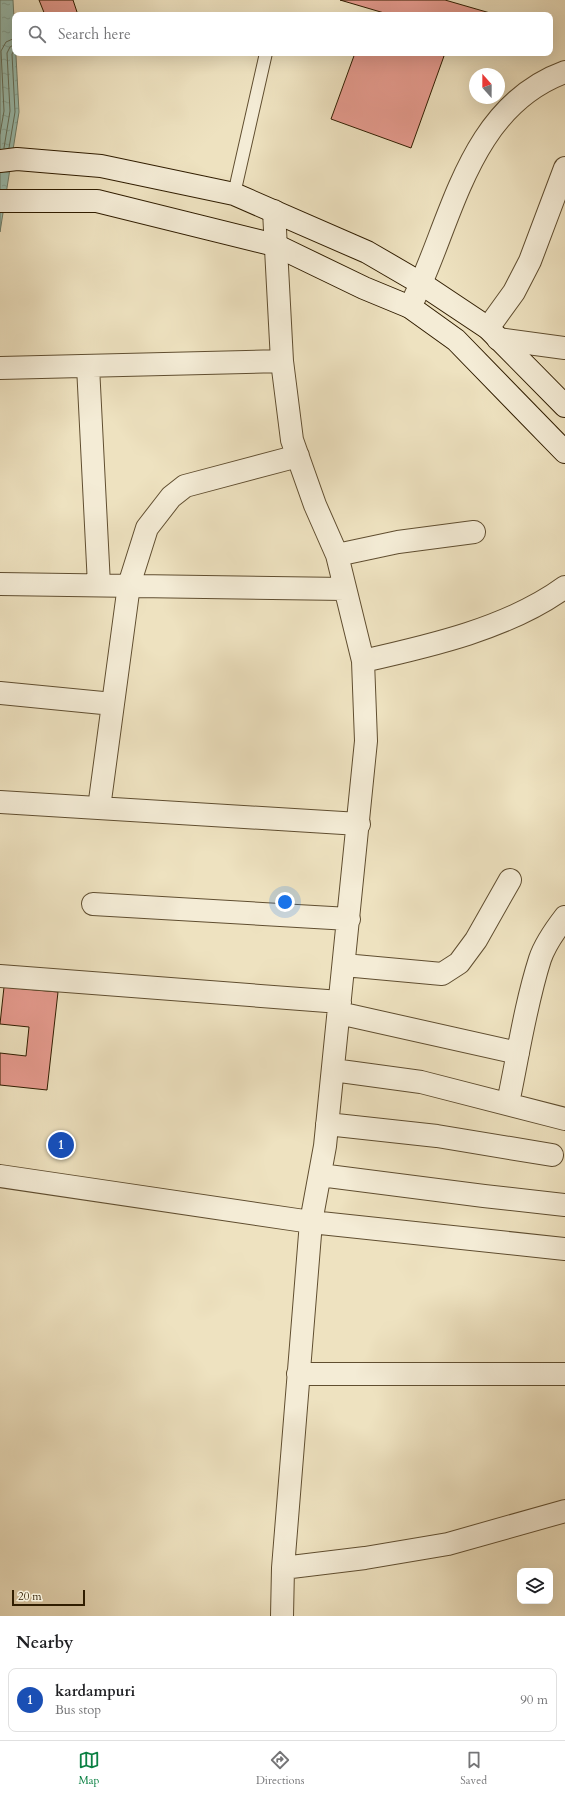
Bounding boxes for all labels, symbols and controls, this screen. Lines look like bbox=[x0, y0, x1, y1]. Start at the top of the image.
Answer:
search box bbox=[12, 12, 553, 56]
icon: search bbox=[26, 23, 48, 45]
text: Search here bbox=[58, 24, 131, 44]
north arrow bbox=[469, 68, 505, 104]
your location bbox=[275, 892, 295, 912]
pin: 1 bbox=[48, 1130, 74, 1160]
map controls bbox=[517, 1568, 553, 1604]
button: layers bbox=[517, 1568, 553, 1604]
scale bar bbox=[12, 1588, 85, 1607]
text: 20 m bbox=[18, 1589, 42, 1604]
text: Nearby bbox=[16, 1631, 73, 1654]
text: kardampuri bbox=[55, 1681, 135, 1701]
text: 1 bbox=[27, 1691, 33, 1709]
text: 90 m bbox=[520, 1691, 548, 1709]
text: Bus stop bbox=[55, 1701, 101, 1719]
tab: Map bbox=[78, 1749, 100, 1788]
tab: Directions bbox=[256, 1749, 304, 1788]
tab: Saved bbox=[460, 1749, 487, 1788]

